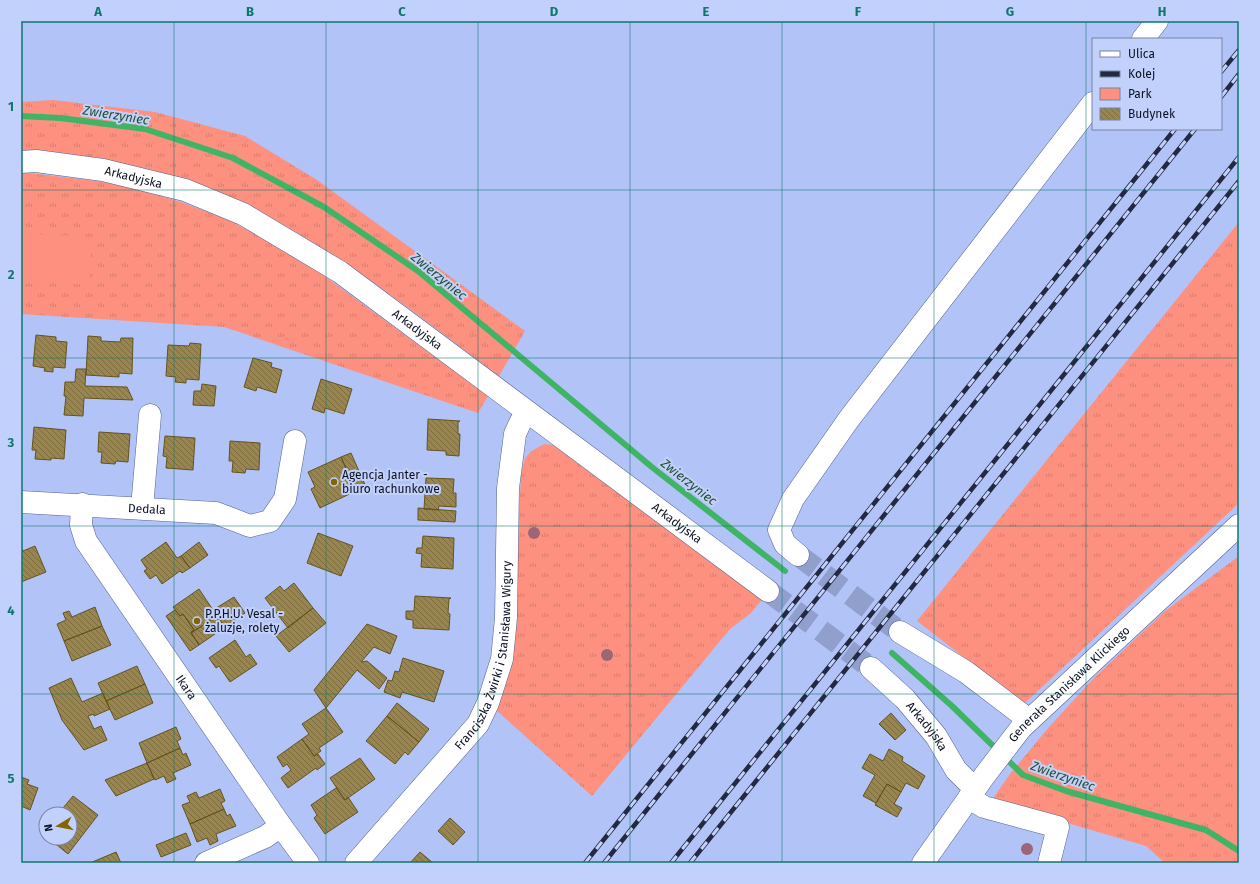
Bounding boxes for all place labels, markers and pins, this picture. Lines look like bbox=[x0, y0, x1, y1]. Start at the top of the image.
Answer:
place label: Agencja Janter - biuro rachunkowe bbox=[342, 468, 440, 496]
marker: Agencja Janter - biuro rachunkowe bbox=[329, 477, 339, 487]
place label: P.P.H.U. Vesal - żaluzje, rolety bbox=[205, 607, 283, 635]
marker: P.P.H.U. Vesal - żaluzje, rolety bbox=[192, 616, 202, 626]

